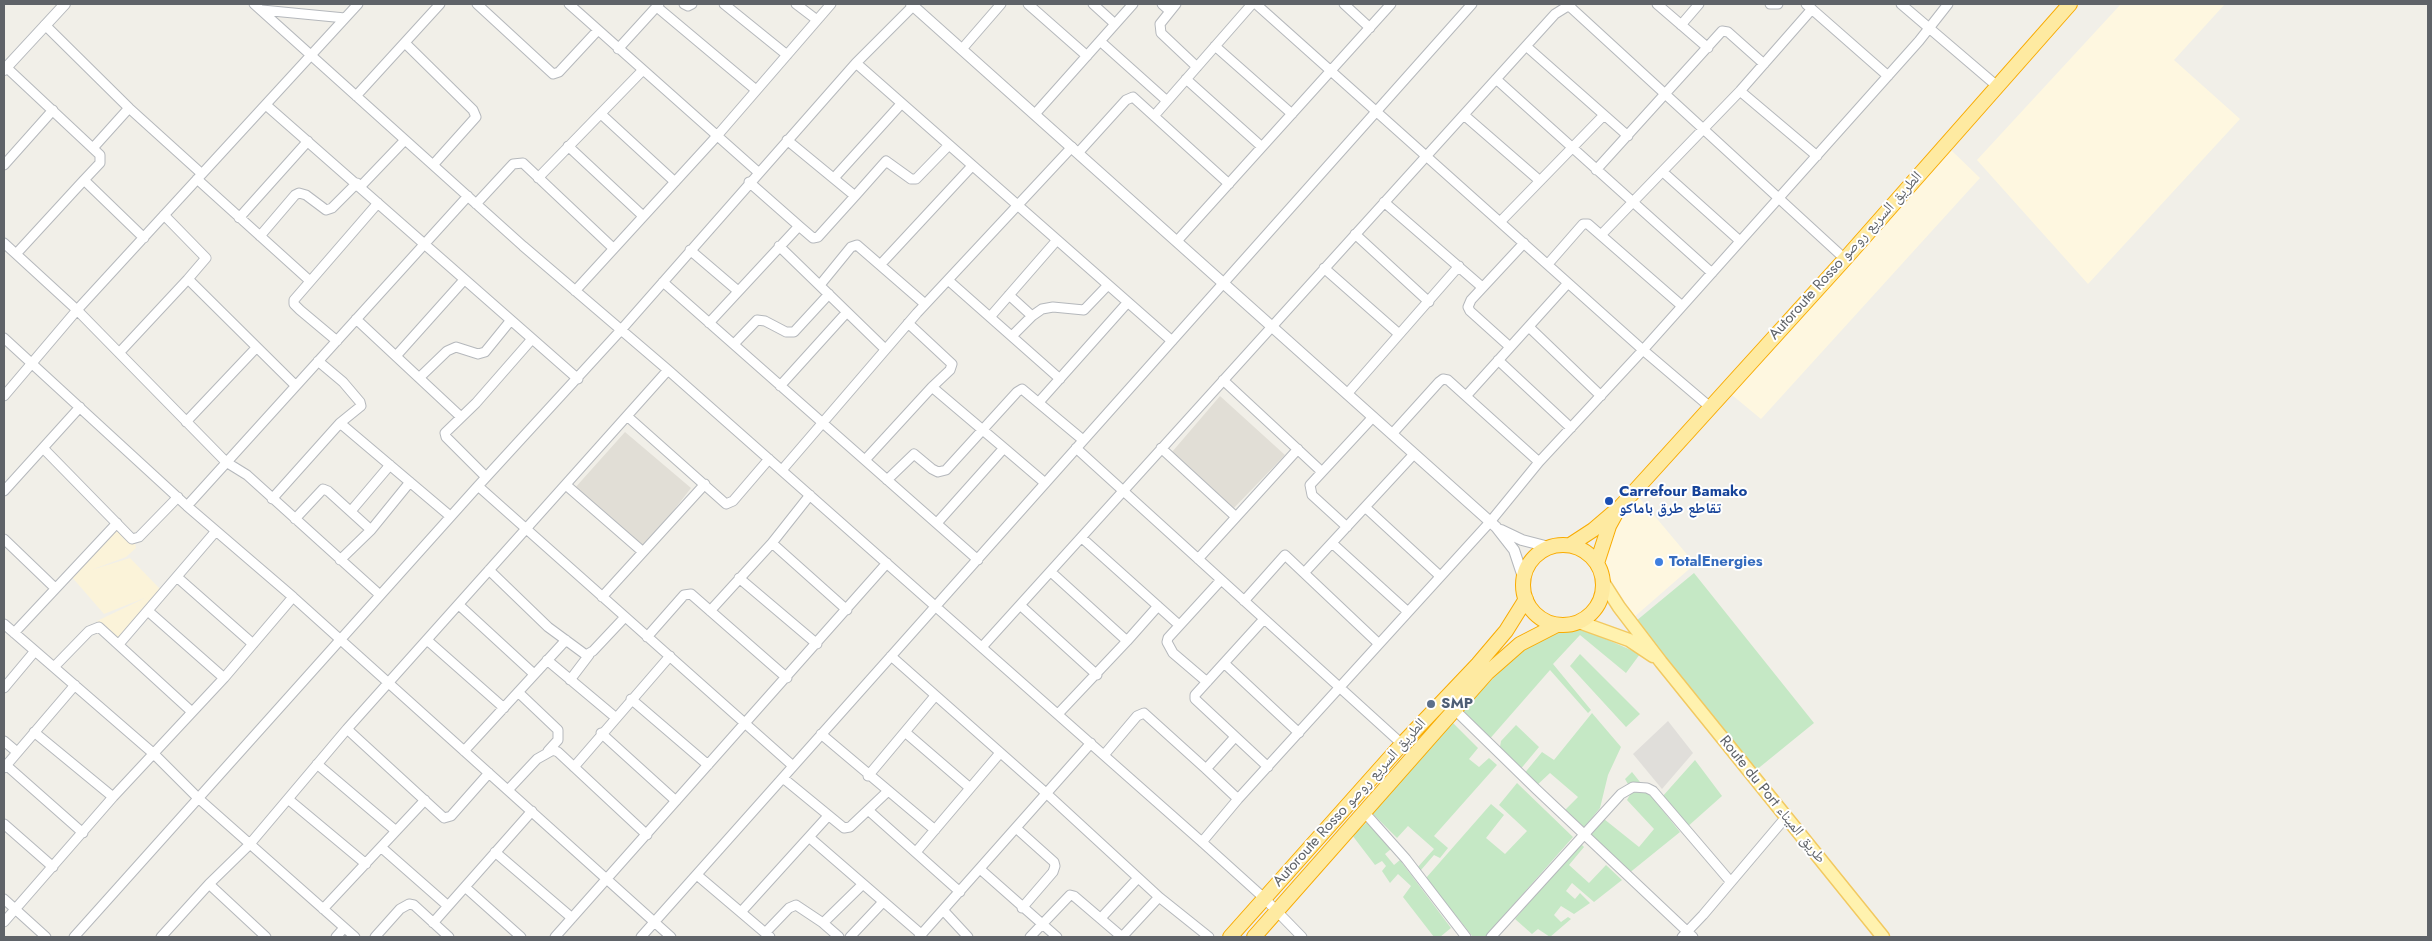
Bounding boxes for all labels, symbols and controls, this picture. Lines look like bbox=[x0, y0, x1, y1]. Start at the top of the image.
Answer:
street label: Autoroute Rosso الطريق السريع روصو bbox=[1766, 168, 1926, 344]
place label: Carrefour Bamako تقاطع طرق باماكو bbox=[1619, 483, 1747, 518]
marker: Carrefour Bamako تقاطع طرق باماكو bbox=[1603, 495, 1615, 507]
place label: TotalEnergies bbox=[1669, 553, 1763, 571]
marker: TotalEnergies bbox=[1653, 556, 1665, 568]
place label: SMP bbox=[1441, 695, 1473, 713]
marker: SMP bbox=[1425, 698, 1437, 710]
street label: Autoroute Rosso الطريق السريع روصو bbox=[1270, 715, 1430, 891]
street label: Route du Port طريق الميناء bbox=[1715, 733, 1829, 867]

